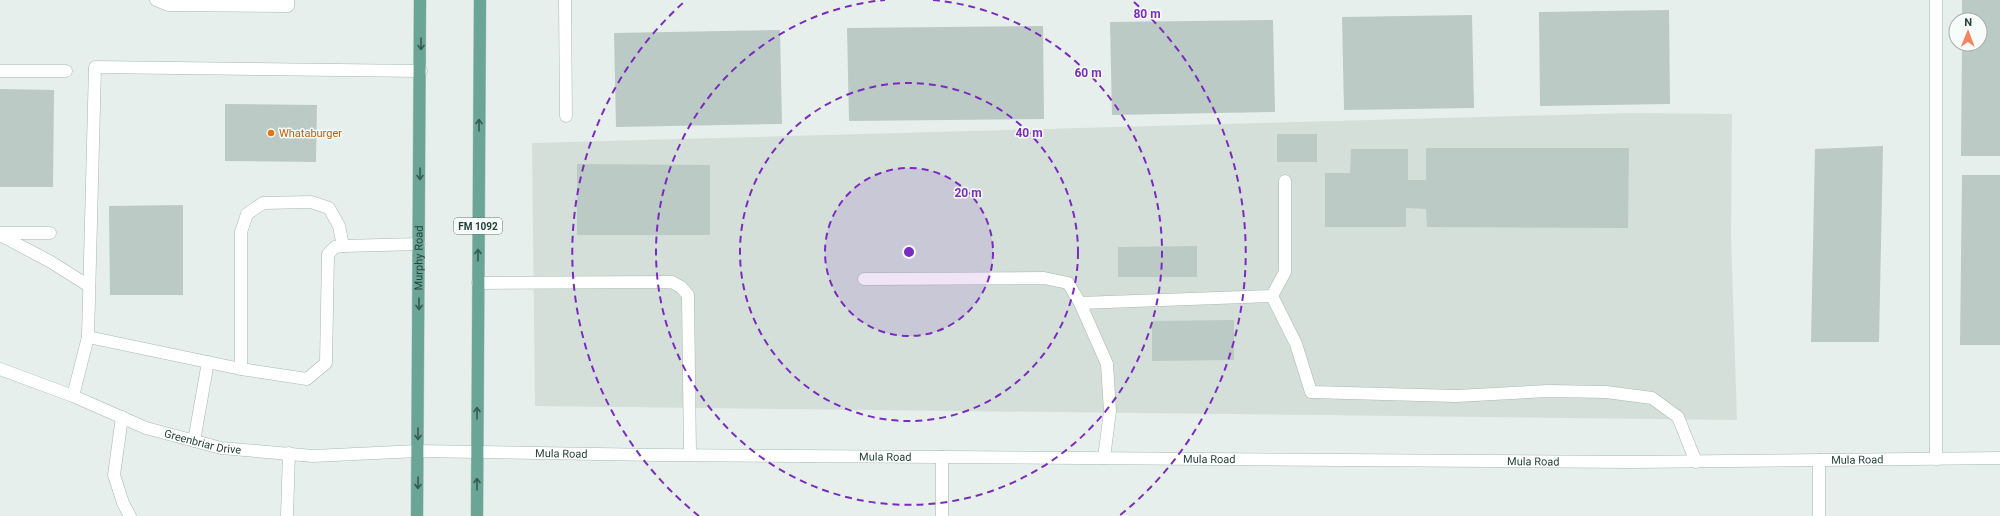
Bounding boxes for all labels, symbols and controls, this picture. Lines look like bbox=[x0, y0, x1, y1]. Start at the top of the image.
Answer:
text: 80 m bbox=[1133, 7, 1161, 21]
north arrow bbox=[1948, 12, 1988, 52]
text: N bbox=[1964, 16, 1972, 29]
one-way arrow bbox=[417, 37, 425, 50]
text: 60 m bbox=[1074, 66, 1102, 80]
one-way arrow bbox=[475, 119, 483, 132]
text: 40 m bbox=[1015, 126, 1043, 140]
place label: Whataburger bbox=[279, 127, 342, 140]
marker: Whataburger bbox=[266, 128, 276, 138]
one-way arrow bbox=[416, 167, 424, 180]
text: 20 m bbox=[954, 186, 982, 200]
road number: FM 1092 bbox=[454, 218, 502, 234]
street label: Murphy Road bbox=[412, 226, 425, 290]
centre of rings bbox=[902, 245, 916, 259]
one-way arrow bbox=[474, 249, 482, 262]
one-way arrow bbox=[415, 297, 423, 310]
one-way arrow bbox=[473, 407, 481, 420]
street label: Greenbriar Drive bbox=[163, 427, 242, 456]
one-way arrow bbox=[414, 427, 422, 440]
street label: Mula Road bbox=[535, 446, 588, 460]
street label: Mula Road bbox=[859, 450, 912, 463]
street label: Mula Road bbox=[1183, 452, 1236, 466]
street label: Mula Road bbox=[1831, 453, 1884, 466]
street label: Mula Road bbox=[1507, 455, 1560, 468]
one-way arrow bbox=[414, 476, 422, 489]
one-way arrow bbox=[473, 478, 481, 491]

